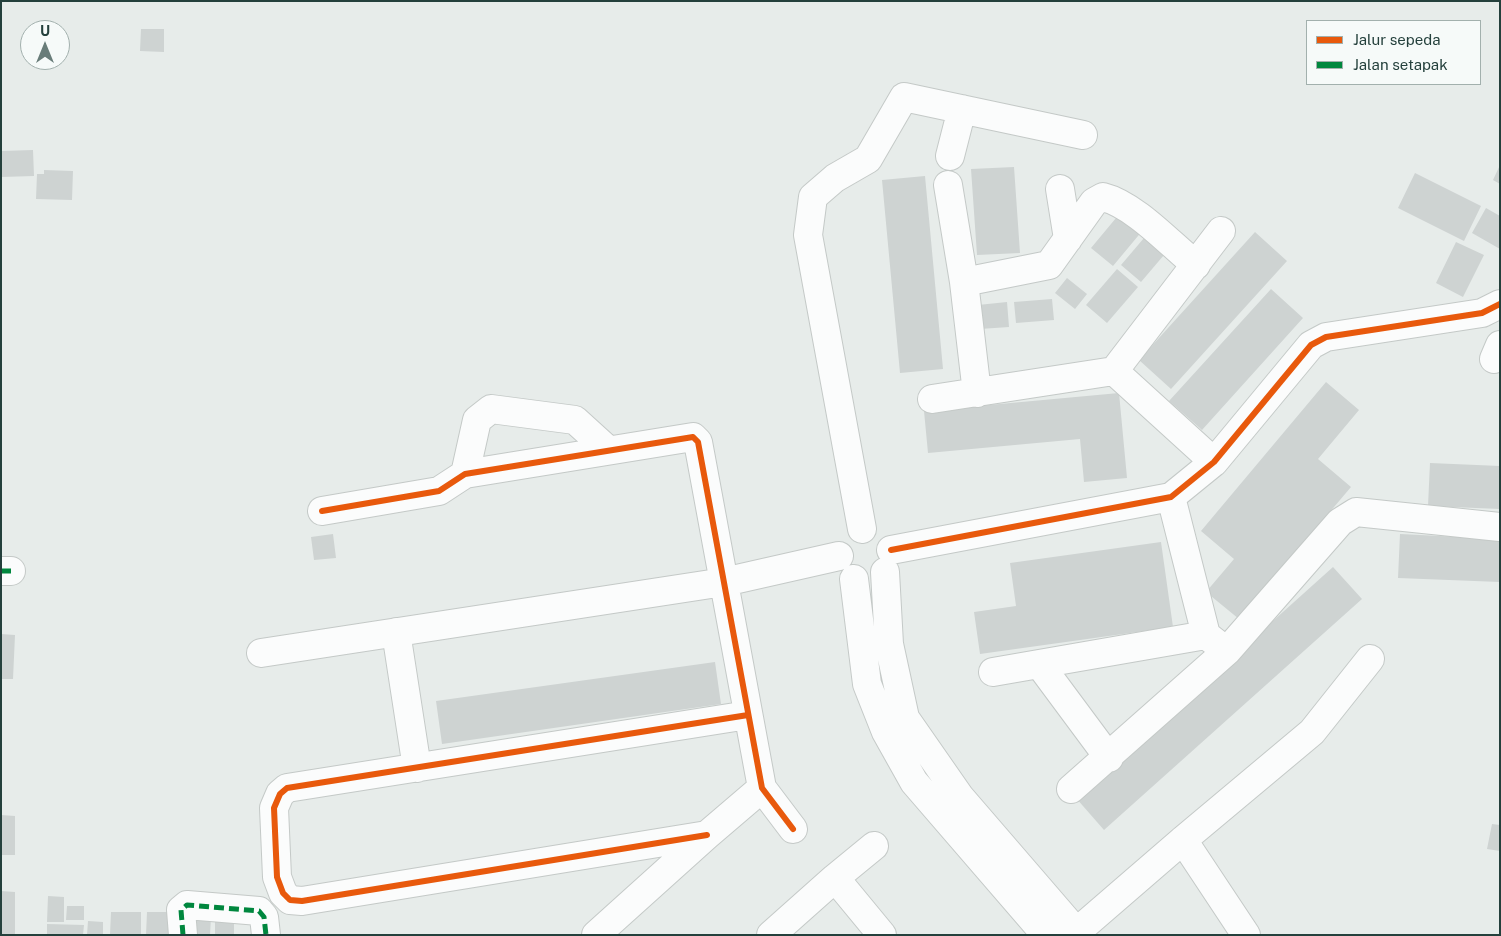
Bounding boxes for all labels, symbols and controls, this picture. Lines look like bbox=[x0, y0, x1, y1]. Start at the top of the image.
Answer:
north arrow bbox=[20, 20, 70, 70]
legend bbox=[1306, 20, 1481, 85]
text: U bbox=[40, 23, 50, 39]
text: Jalur sepeda bbox=[1353, 31, 1441, 48]
text: Jalan setapak bbox=[1353, 56, 1448, 73]

